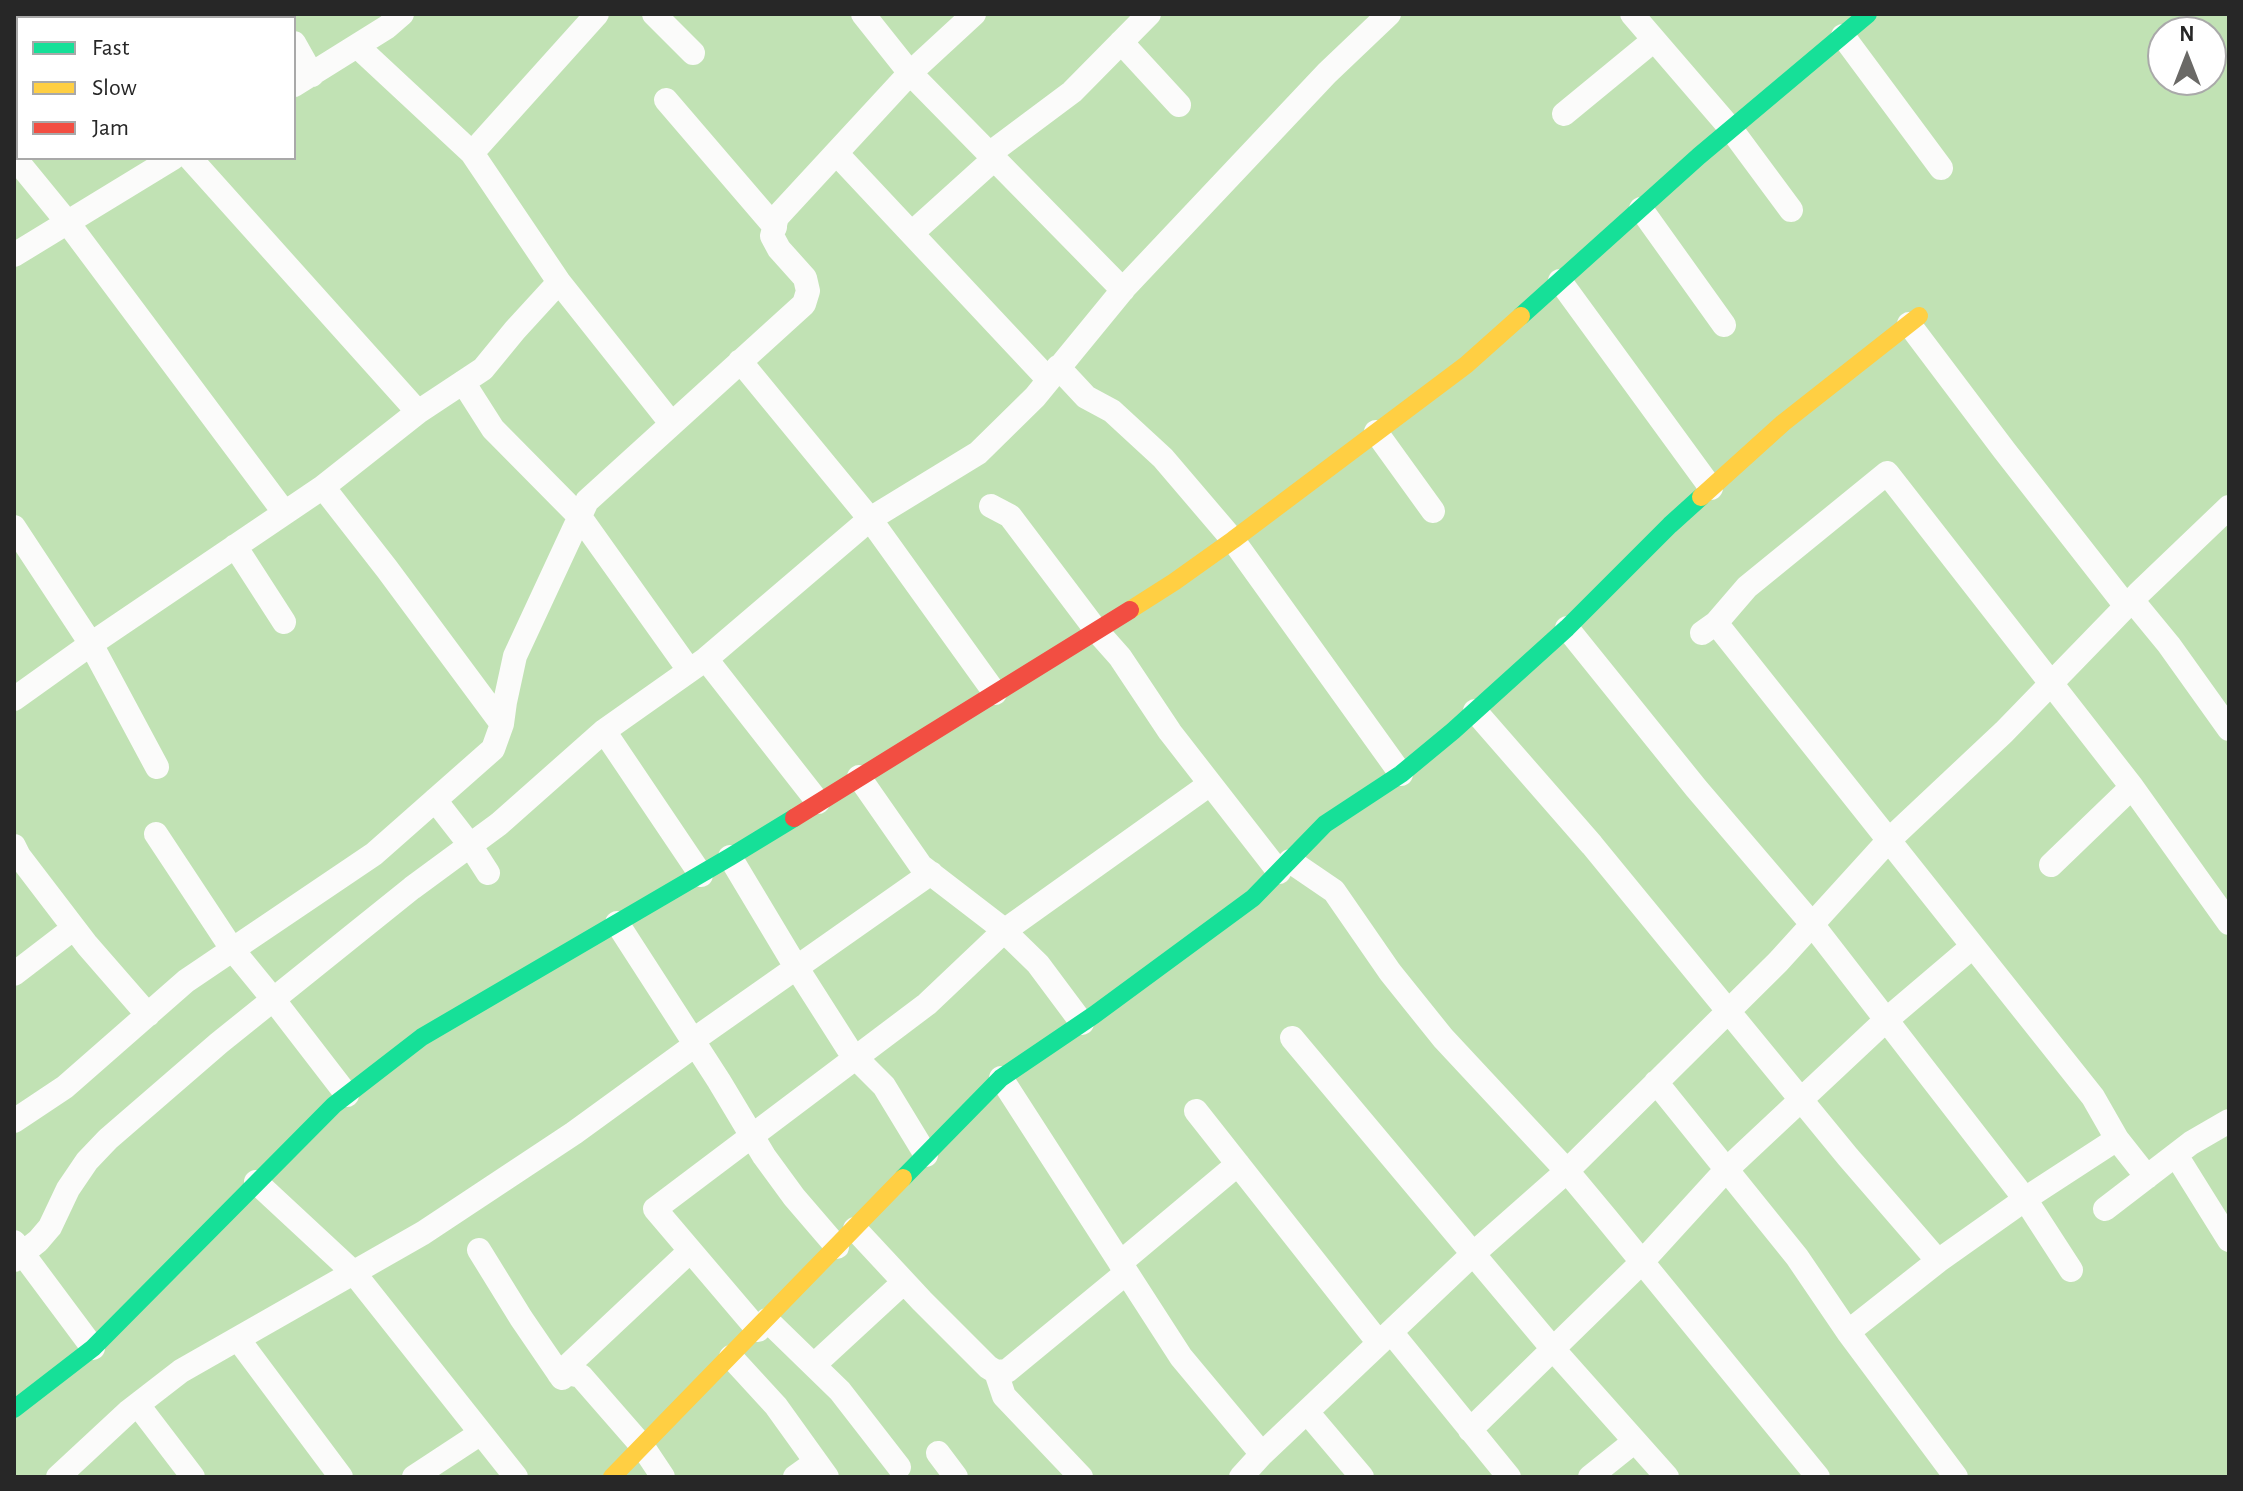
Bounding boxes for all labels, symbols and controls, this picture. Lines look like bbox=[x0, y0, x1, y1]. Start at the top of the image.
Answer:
legend bbox=[16, 16, 296, 160]
north arrow bbox=[2147, 16, 2227, 96]
text: N bbox=[2179, 23, 2195, 45]
text: Fast bbox=[92, 36, 129, 60]
text: Slow bbox=[92, 76, 137, 100]
text: Jam bbox=[92, 116, 129, 140]

